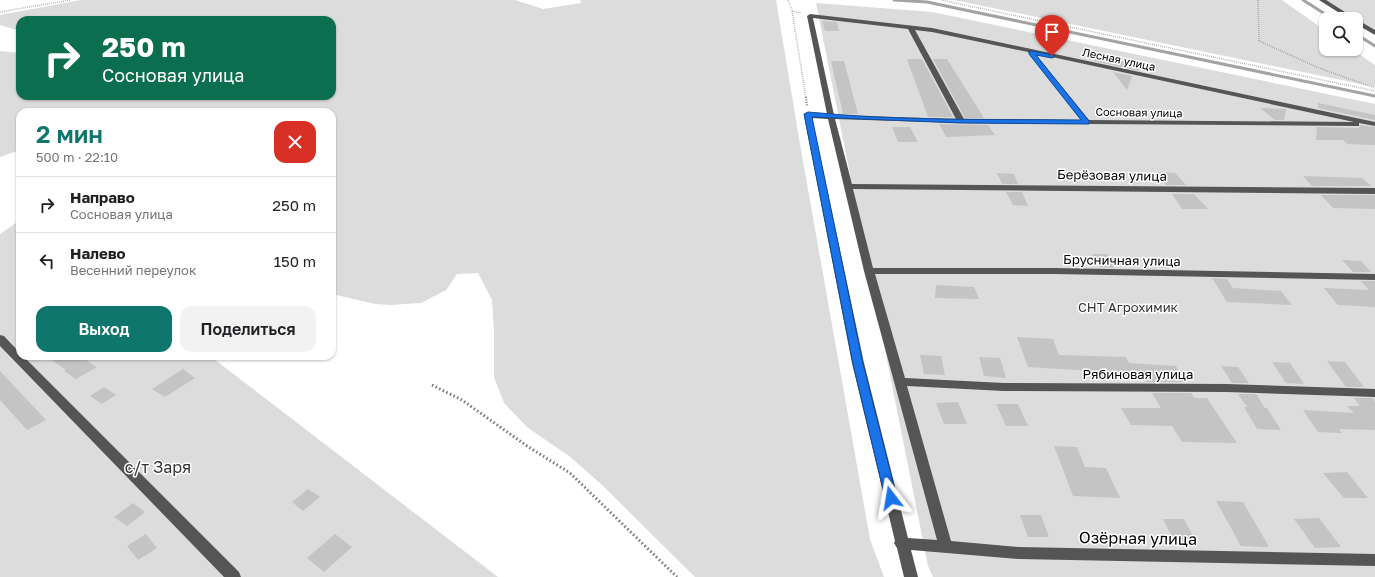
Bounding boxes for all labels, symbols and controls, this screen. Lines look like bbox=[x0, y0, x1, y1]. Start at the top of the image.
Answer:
map controls bbox=[1319, 12, 1363, 56]
button: search bbox=[1319, 12, 1363, 56]
pin bbox=[1035, 15, 1069, 56]
icon: arrive bbox=[1041, 21, 1063, 43]
text: 250 m bbox=[102, 30, 186, 63]
icon: right bbox=[36, 32, 88, 84]
street label: Лесная улица bbox=[1081, 45, 1157, 73]
text: Сосновая улица bbox=[102, 64, 244, 86]
street label: Сосновая улица bbox=[1095, 105, 1183, 119]
text: 2 мин bbox=[36, 119, 103, 148]
button: close bbox=[274, 121, 316, 163]
text: 500 m · 22:10 bbox=[36, 149, 118, 165]
street label: Берёзовая улица bbox=[1057, 166, 1167, 184]
text: Направо bbox=[70, 188, 135, 206]
icon: right bbox=[36, 194, 58, 216]
text: 250 m bbox=[272, 196, 316, 214]
text: Сосновая улица bbox=[70, 206, 173, 222]
text: Налево bbox=[70, 244, 126, 262]
icon: left bbox=[36, 250, 58, 272]
street label: Брусничная улица bbox=[1063, 251, 1181, 269]
text: 150 m bbox=[274, 252, 316, 270]
text: Весенний переулок bbox=[70, 262, 196, 278]
park label: СНТ Агрохимик bbox=[1078, 299, 1179, 315]
button: Выход bbox=[36, 306, 172, 352]
button: Поделиться bbox=[180, 306, 316, 352]
street label: Рябиновая улица bbox=[1083, 366, 1193, 382]
park label: с/т Заря bbox=[125, 457, 191, 477]
position arrow bbox=[870, 477, 912, 519]
street label: Озёрная улица bbox=[1079, 527, 1197, 549]

